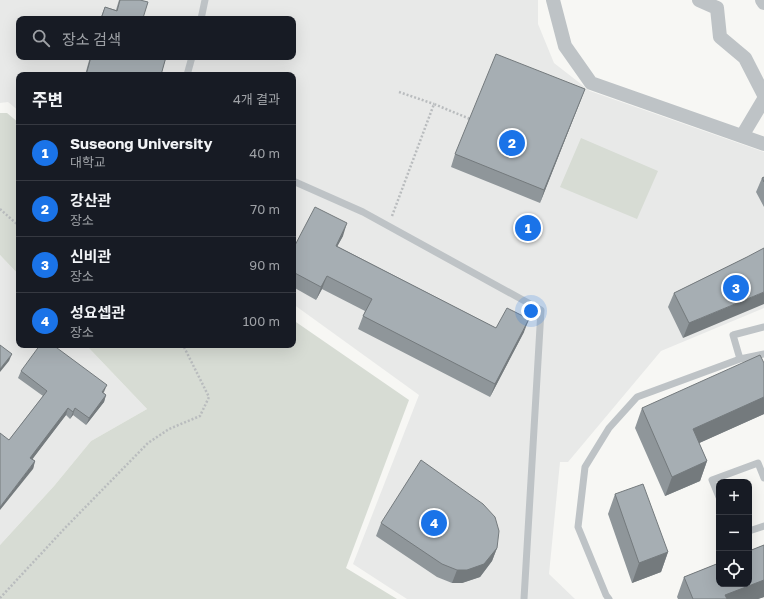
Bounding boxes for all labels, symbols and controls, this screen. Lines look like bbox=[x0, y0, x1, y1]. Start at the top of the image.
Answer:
search box bbox=[16, 16, 296, 60]
icon: search bbox=[30, 27, 52, 49]
text: 장소 검색 bbox=[62, 30, 121, 48]
text: 주변 bbox=[32, 89, 63, 110]
text: 4개 결과 bbox=[233, 91, 280, 107]
pin: 2 bbox=[499, 128, 525, 158]
text: Suseong University bbox=[70, 134, 212, 152]
text: 1 bbox=[42, 145, 48, 161]
text: 40 m bbox=[249, 145, 280, 161]
text: 대학교 bbox=[70, 154, 106, 170]
text: 강산관 bbox=[70, 191, 111, 209]
text: 2 bbox=[41, 201, 49, 217]
text: 70 m bbox=[250, 201, 280, 217]
text: 장소 bbox=[70, 212, 94, 228]
pin: 1 bbox=[515, 213, 541, 243]
text: 신비관 bbox=[70, 247, 111, 265]
text: 3 bbox=[41, 257, 49, 273]
text: 90 m bbox=[249, 257, 280, 273]
text: 장소 bbox=[70, 268, 94, 284]
pin: 3 bbox=[723, 273, 749, 303]
your location bbox=[521, 301, 541, 321]
text: 성요셉관 bbox=[70, 303, 125, 321]
text: 4 bbox=[41, 313, 49, 329]
text: 100 m bbox=[243, 313, 280, 329]
text: 장소 bbox=[70, 324, 94, 340]
map controls bbox=[716, 479, 752, 587]
button: + bbox=[716, 479, 752, 515]
pin: 4 bbox=[421, 508, 447, 538]
button: − bbox=[716, 515, 752, 551]
button: locate bbox=[716, 551, 752, 587]

